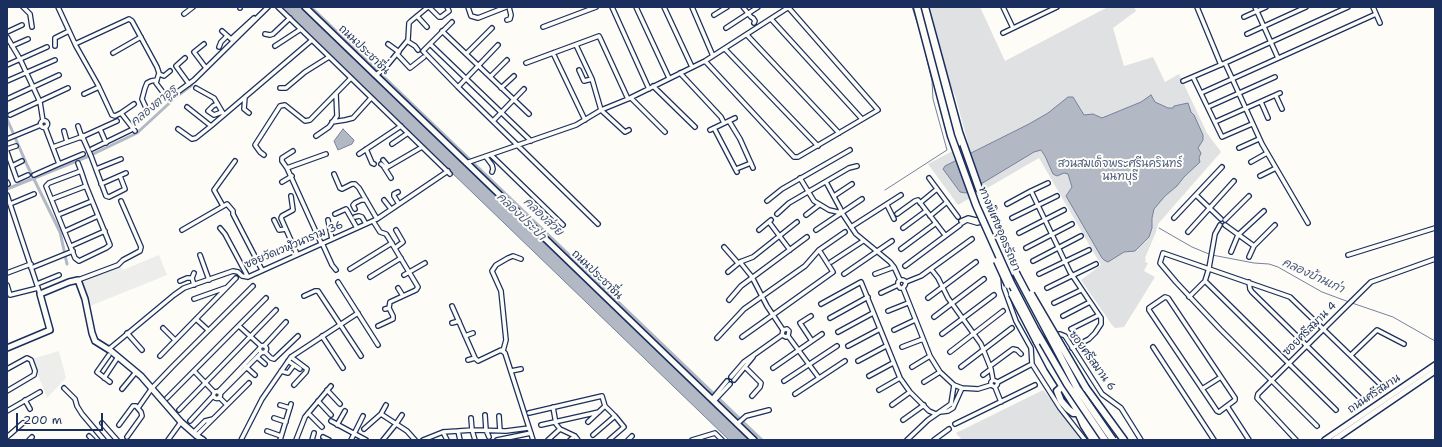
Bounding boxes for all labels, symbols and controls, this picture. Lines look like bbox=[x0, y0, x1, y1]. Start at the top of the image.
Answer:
street label: ถนนประชาชื่น bbox=[336, 22, 392, 78]
water label: คลองตาอูฐ bbox=[128, 82, 180, 130]
park label: สวนสมเด็จพระศรีนครินทร์ นนทบุรี bbox=[1058, 157, 1182, 183]
street label: ทางพิเศษอุดรรัถยา bbox=[975, 185, 1023, 273]
water label: คลองประปา bbox=[494, 190, 548, 244]
water label: คลองส่วย bbox=[520, 195, 566, 239]
street label: ซอยวัดเวฬุวนาราม 36 bbox=[243, 218, 345, 272]
street label: ถนนประชาชื่น bbox=[569, 247, 625, 303]
water label: คลองบ้านเก่า bbox=[1280, 255, 1346, 297]
street label: ซอยศรีสมาน 4 bbox=[1280, 299, 1340, 359]
street label: ซอยศรีสมาน 6 bbox=[1066, 328, 1118, 394]
street label: ถนนศรีสมาน bbox=[1345, 372, 1403, 416]
scale bar bbox=[18, 405, 105, 431]
text: 200 m bbox=[23, 412, 62, 428]

